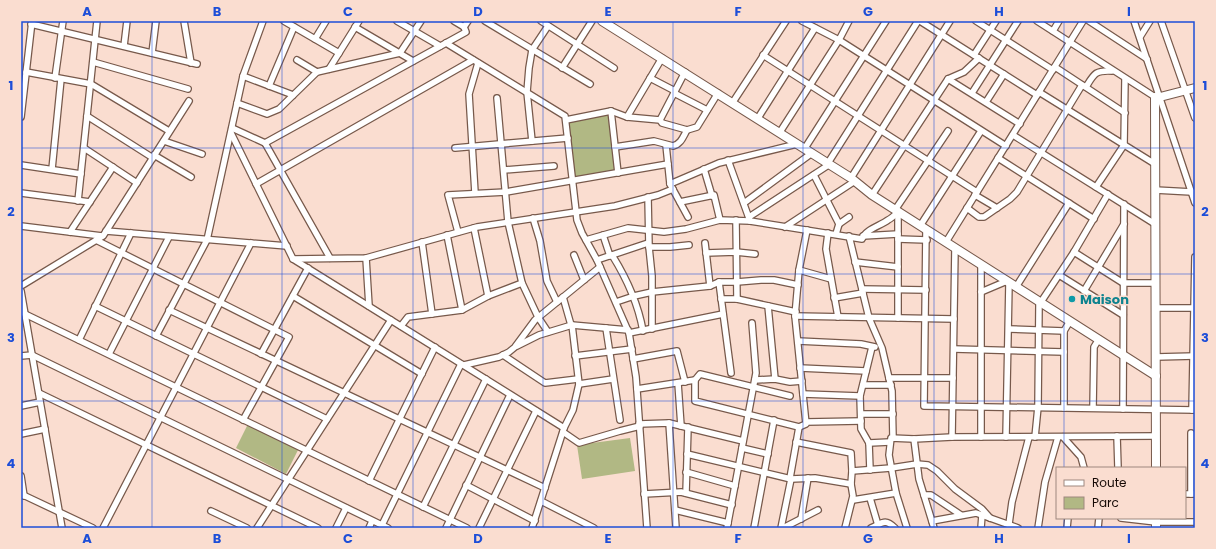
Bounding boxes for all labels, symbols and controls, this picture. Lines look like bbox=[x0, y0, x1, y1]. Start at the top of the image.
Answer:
text: A bbox=[82, 2, 92, 21]
text: B bbox=[213, 2, 222, 21]
text: C bbox=[343, 2, 353, 21]
text: D bbox=[473, 2, 483, 21]
text: E bbox=[604, 2, 612, 21]
text: F bbox=[734, 2, 742, 21]
text: G bbox=[863, 2, 873, 21]
text: H bbox=[994, 2, 1004, 21]
text: I bbox=[1127, 2, 1131, 21]
text: 1 bbox=[9, 76, 13, 95]
text: 1 bbox=[1203, 76, 1207, 95]
text: 2 bbox=[7, 202, 15, 221]
text: 2 bbox=[1201, 202, 1209, 221]
place label: Maison bbox=[1080, 290, 1129, 309]
marker: Maison bbox=[1067, 294, 1077, 304]
text: 3 bbox=[7, 328, 15, 347]
text: 3 bbox=[1201, 328, 1209, 347]
text: 4 bbox=[7, 454, 16, 473]
text: 4 bbox=[1201, 454, 1210, 473]
legend bbox=[1056, 467, 1186, 519]
text: Route bbox=[1092, 474, 1126, 491]
text: Parc bbox=[1092, 494, 1119, 511]
text: A bbox=[82, 529, 92, 548]
text: B bbox=[213, 529, 222, 548]
text: C bbox=[343, 529, 353, 548]
text: D bbox=[473, 529, 483, 548]
text: E bbox=[604, 529, 612, 548]
text: F bbox=[734, 529, 742, 548]
text: G bbox=[863, 529, 873, 548]
text: H bbox=[994, 529, 1004, 548]
text: I bbox=[1127, 529, 1131, 548]

